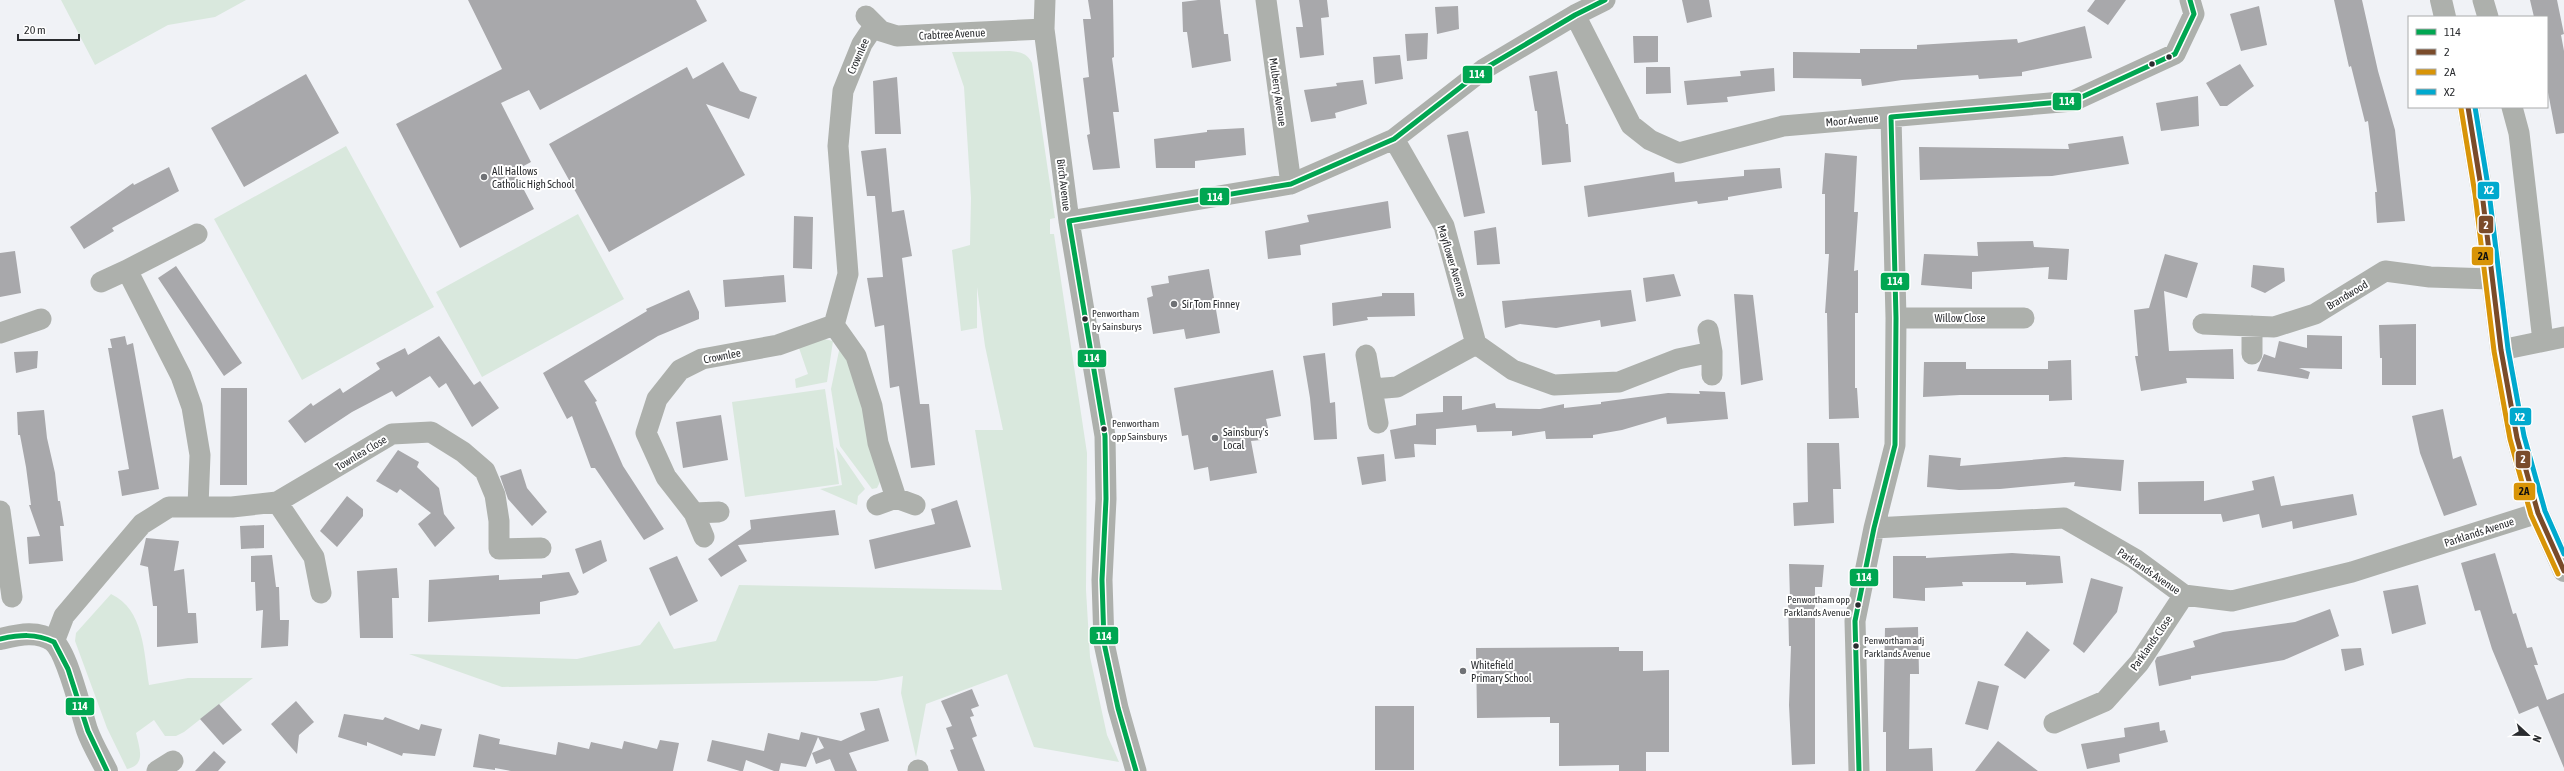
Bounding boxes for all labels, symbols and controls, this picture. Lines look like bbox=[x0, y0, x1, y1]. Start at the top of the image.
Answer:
scale bar bbox=[18, 16, 79, 42]
legend bbox=[2408, 16, 2548, 108]
text: 20 m bbox=[24, 23, 46, 37]
text: 114 bbox=[2444, 25, 2461, 39]
street label: Crabtree Avenue bbox=[918, 26, 986, 42]
street label: Crownlee bbox=[845, 36, 871, 76]
text: 2 bbox=[2444, 45, 2450, 59]
unlabelled marker bbox=[2164, 52, 2174, 62]
street label: Mulberry Avenue bbox=[1267, 57, 1289, 127]
unlabelled marker bbox=[2147, 59, 2157, 69]
line badge: 114 bbox=[1462, 65, 1493, 84]
text: 2A bbox=[2444, 65, 2456, 79]
text: 114 bbox=[1469, 68, 1485, 80]
text: X2 bbox=[2444, 85, 2455, 99]
line badge: 114 bbox=[2052, 92, 2082, 111]
text: 114 bbox=[2059, 95, 2075, 107]
street label: Moor Avenue bbox=[1825, 112, 1879, 128]
street label: Birch Avenue bbox=[1055, 158, 1073, 212]
place label: All Hallows Catholic High School bbox=[492, 165, 575, 190]
marker: All Hallows Catholic High School bbox=[479, 172, 489, 182]
line badge: X2 bbox=[2477, 181, 2500, 200]
text: X2 bbox=[2483, 184, 2494, 196]
line badge: 114 bbox=[1199, 187, 1230, 206]
text: 114 bbox=[1207, 191, 1223, 203]
line badge: 2 bbox=[2478, 215, 2494, 234]
text: 2 bbox=[2483, 219, 2489, 231]
street label: Mayflower Avenue bbox=[1435, 224, 1469, 298]
line badge: 2A bbox=[2471, 246, 2494, 266]
text: 2A bbox=[2478, 250, 2489, 262]
line badge: 114 bbox=[1880, 272, 1910, 291]
text: 114 bbox=[1887, 275, 1903, 287]
street label: Brandwood bbox=[2324, 278, 2370, 312]
place label: Sir Tom Finney bbox=[1182, 298, 1240, 310]
marker: Sir Tom Finney bbox=[1169, 299, 1179, 309]
place label: Penwortham by Sainsburys bbox=[1092, 308, 1142, 332]
street label: Willow Close bbox=[1934, 312, 1986, 324]
marker: Penwortham by Sainsburys bbox=[1080, 314, 1090, 324]
street label: Crownlee bbox=[702, 346, 742, 366]
line badge: 114 bbox=[1077, 349, 1107, 368]
text: 114 bbox=[1084, 352, 1100, 364]
line badge: X2 bbox=[2509, 407, 2532, 426]
text: X2 bbox=[2514, 411, 2525, 423]
place label: Penwortham opp Sainsburys bbox=[1112, 418, 1168, 442]
marker: Penwortham opp Sainsburys bbox=[1099, 424, 1109, 434]
place label: Sainsbury's Local bbox=[1223, 426, 1269, 451]
street label: Townlea Close bbox=[333, 433, 389, 473]
marker: Sainsbury's Local bbox=[1210, 433, 1220, 443]
line badge: 2 bbox=[2515, 450, 2531, 469]
text: 2 bbox=[2520, 453, 2526, 465]
line badge: 2A bbox=[2513, 482, 2536, 501]
text: 2A bbox=[2519, 485, 2530, 497]
street label: Parklands Avenue bbox=[2443, 515, 2515, 549]
street label: Parklands Avenue bbox=[2115, 546, 2183, 596]
line badge: 114 bbox=[1849, 568, 1879, 587]
text: 114 bbox=[1856, 571, 1872, 583]
place label: Penwortham opp Parklands Avenue bbox=[1784, 594, 1850, 618]
marker: Penwortham opp Parklands Avenue bbox=[1853, 600, 1863, 610]
street label: Parklands Close bbox=[2128, 613, 2174, 673]
line badge: 114 bbox=[1089, 626, 1119, 645]
text: 114 bbox=[1096, 630, 1112, 642]
place label: Penwortham adj Parklands Avenue bbox=[1864, 635, 1931, 659]
marker: Penwortham adj Parklands Avenue bbox=[1851, 641, 1861, 651]
place label: Whitefield Primary School bbox=[1471, 659, 1532, 684]
marker: Whitefield Primary School bbox=[1458, 666, 1468, 676]
line badge: 114 bbox=[65, 697, 95, 716]
text: 114 bbox=[72, 700, 88, 712]
north arrow bbox=[2508, 715, 2548, 755]
text: N bbox=[2530, 733, 2544, 744]

